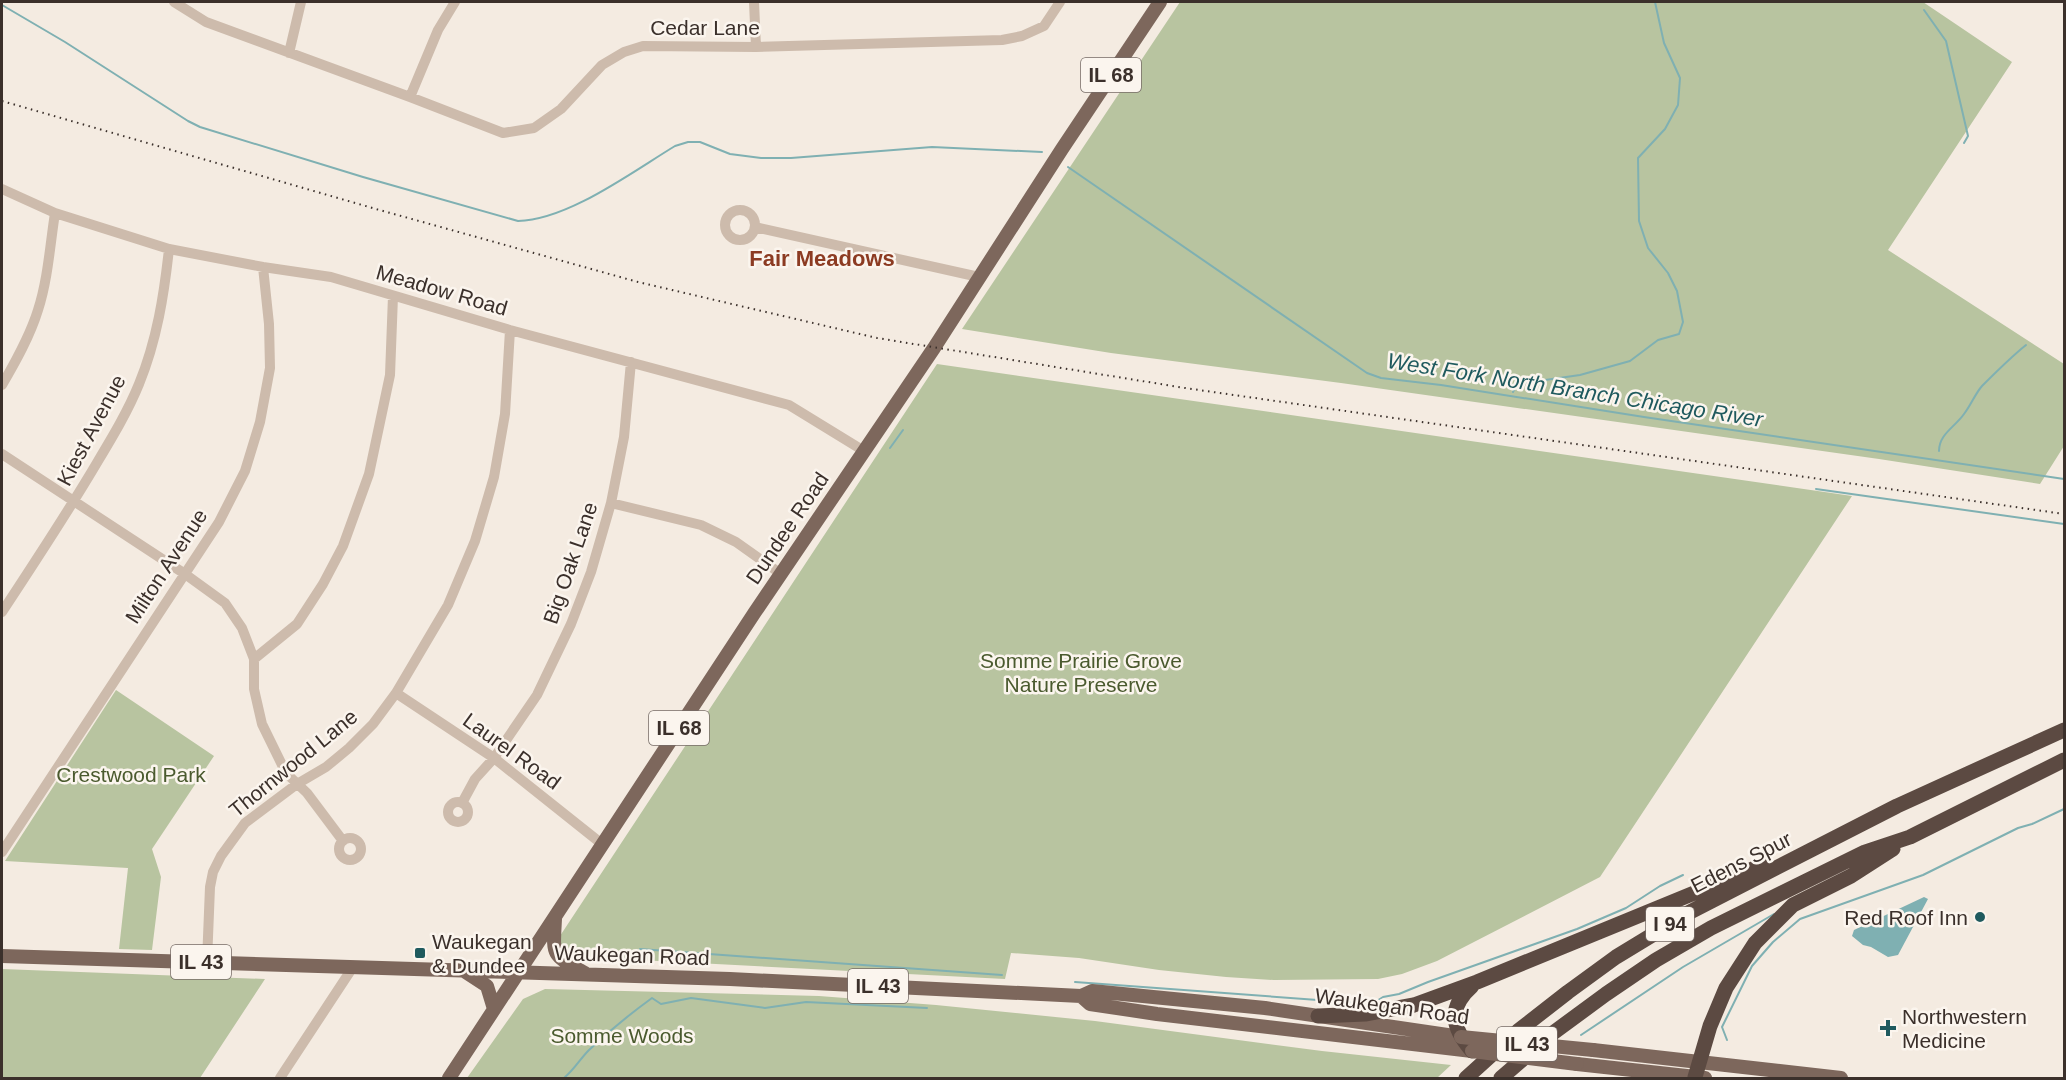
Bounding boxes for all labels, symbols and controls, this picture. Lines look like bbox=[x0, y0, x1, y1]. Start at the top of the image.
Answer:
street label: Cedar Lane bbox=[650, 16, 760, 39]
road number: IL 68 bbox=[1081, 58, 1141, 92]
district label: Fair Meadows bbox=[749, 246, 895, 271]
street label: Meadow Road bbox=[374, 260, 510, 320]
water label: West Fork North Branch Chicago River bbox=[1385, 348, 1766, 432]
street label: Kiest Avenue bbox=[52, 371, 130, 489]
street label: Dundee Road bbox=[741, 468, 833, 588]
street label: Big Oak Lane bbox=[538, 499, 602, 627]
street label: Milton Avenue bbox=[121, 505, 211, 627]
park label: Somme Prairie Grove Nature Preserve bbox=[980, 649, 1182, 696]
street label: Thornwood Lane bbox=[225, 704, 361, 822]
street label: Laurel Road bbox=[459, 708, 565, 794]
road number: IL 68 bbox=[649, 711, 709, 745]
park label: Crestwood Park bbox=[56, 763, 206, 786]
street label: Edens Spur bbox=[1687, 827, 1795, 897]
place label: Red Roof Inn bbox=[1844, 906, 1968, 929]
road number: I 94 bbox=[1646, 907, 1694, 941]
marker: Red Roof Inn bbox=[1973, 910, 1987, 924]
place label: Waukegan & Dundee bbox=[432, 930, 532, 977]
street label: Waukegan Road bbox=[554, 941, 710, 969]
road number: IL 43 bbox=[171, 945, 231, 979]
marker: Waukegan & Dundee bbox=[413, 946, 427, 960]
road number: IL 43 bbox=[848, 969, 908, 1003]
street label: Waukegan Road bbox=[1313, 984, 1471, 1028]
place label: Northwestern Medicine bbox=[1902, 1005, 2027, 1052]
marker: Northwestern Medicine bbox=[1879, 1019, 1897, 1037]
park label: Somme Woods bbox=[550, 1024, 694, 1047]
road number: IL 43 bbox=[1497, 1027, 1557, 1061]

